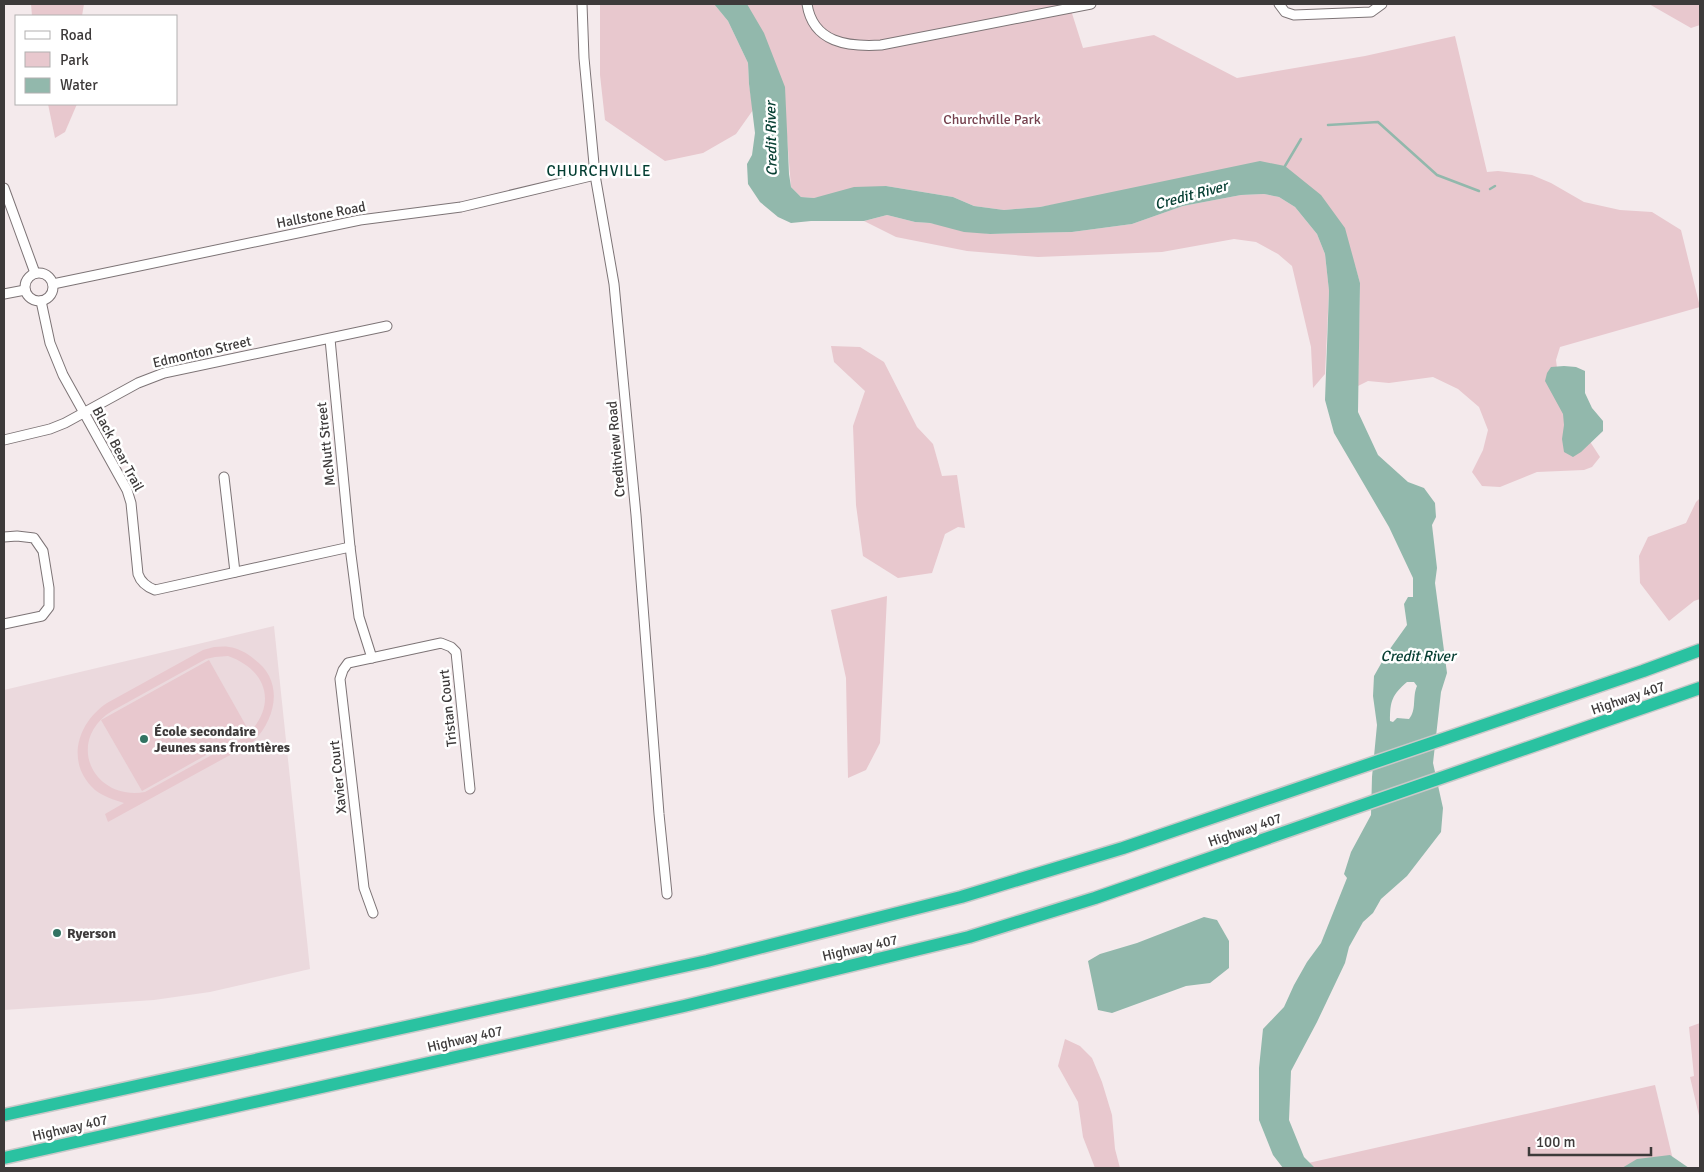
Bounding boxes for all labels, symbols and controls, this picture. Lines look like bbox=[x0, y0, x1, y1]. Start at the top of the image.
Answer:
legend bbox=[15, 15, 178, 105]
text: Road bbox=[60, 26, 92, 44]
text: Park bbox=[60, 51, 89, 69]
text: Water bbox=[60, 76, 98, 94]
water label: Credit River bbox=[761, 99, 781, 177]
park label: Churchville Park bbox=[943, 111, 1041, 128]
district label: CHURCHVILLE bbox=[546, 162, 652, 180]
water label: Credit River bbox=[1153, 176, 1232, 213]
street label: Hallstone Road bbox=[275, 198, 367, 232]
street label: Edmonton Street bbox=[151, 332, 253, 372]
street label: Creditview Road bbox=[603, 400, 629, 498]
street label: McNutt Street bbox=[313, 401, 339, 487]
street label: Black Bear Trail bbox=[89, 404, 147, 494]
water label: Credit River bbox=[1381, 647, 1458, 665]
street label: Tristan Court bbox=[435, 668, 461, 748]
street label: Highway 407 bbox=[1589, 677, 1667, 719]
place label: École secondaire Jeunes sans frontières bbox=[154, 723, 290, 756]
marker: École secondaire Jeunes sans frontières bbox=[138, 733, 150, 745]
street label: Xavier Court bbox=[326, 739, 350, 815]
street label: Highway 407 bbox=[1206, 809, 1284, 851]
place label: Ryerson bbox=[67, 925, 116, 942]
marker: Ryerson bbox=[51, 927, 63, 939]
street label: Highway 407 bbox=[820, 931, 900, 965]
street label: Highway 407 bbox=[425, 1022, 505, 1056]
street label: Highway 407 bbox=[30, 1111, 110, 1145]
scale bar bbox=[1529, 1124, 1652, 1156]
text: 100 m bbox=[1536, 1133, 1576, 1151]

